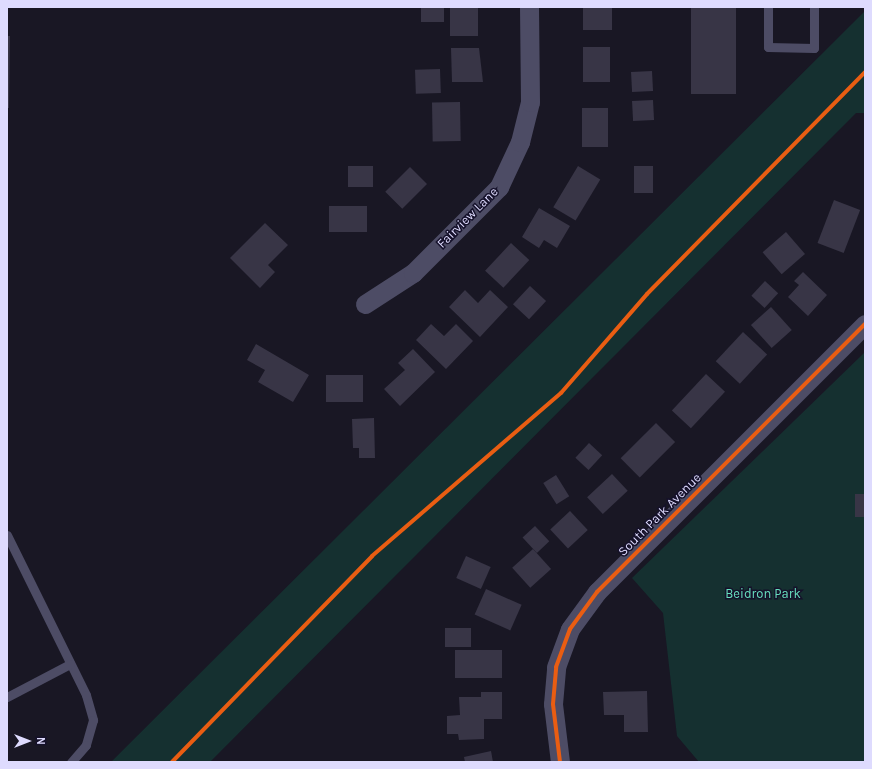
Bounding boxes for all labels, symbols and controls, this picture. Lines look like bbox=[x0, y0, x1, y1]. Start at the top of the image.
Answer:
street label: Fairview Lane bbox=[434, 184, 502, 252]
street label: South Park Avenue bbox=[615, 470, 705, 560]
park label: Beidron Park bbox=[725, 586, 801, 602]
north arrow bbox=[8, 721, 48, 761]
text: N bbox=[34, 737, 47, 745]

